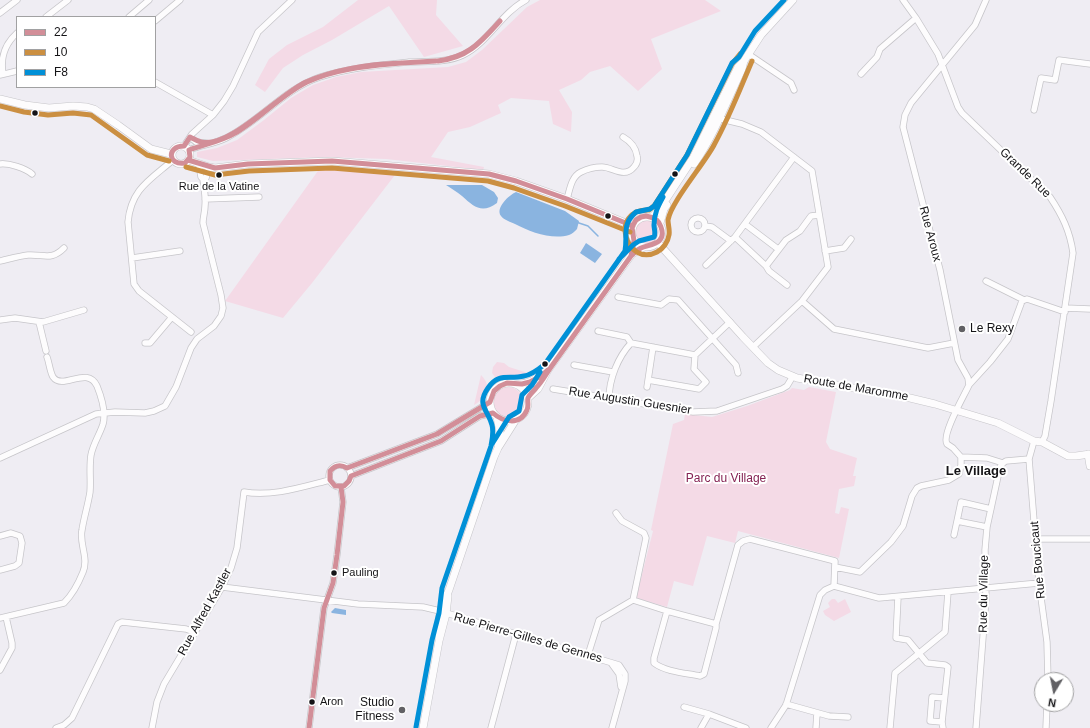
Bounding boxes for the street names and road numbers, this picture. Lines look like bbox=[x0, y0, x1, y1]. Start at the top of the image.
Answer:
street label: Grande Rue bbox=[996, 145, 1054, 201]
street label: Rue Aroux bbox=[916, 205, 944, 263]
street label: Route de Maromme bbox=[803, 372, 909, 404]
street label: Rue Augustin Guesnier bbox=[568, 384, 692, 418]
street label: Rue Boucicaut bbox=[1027, 520, 1049, 600]
street label: Rue du Village bbox=[976, 555, 992, 633]
street label: Rue Alfred Kastler bbox=[175, 566, 235, 658]
street label: Rue Pierre-Gilles de Gennes bbox=[452, 610, 604, 666]

